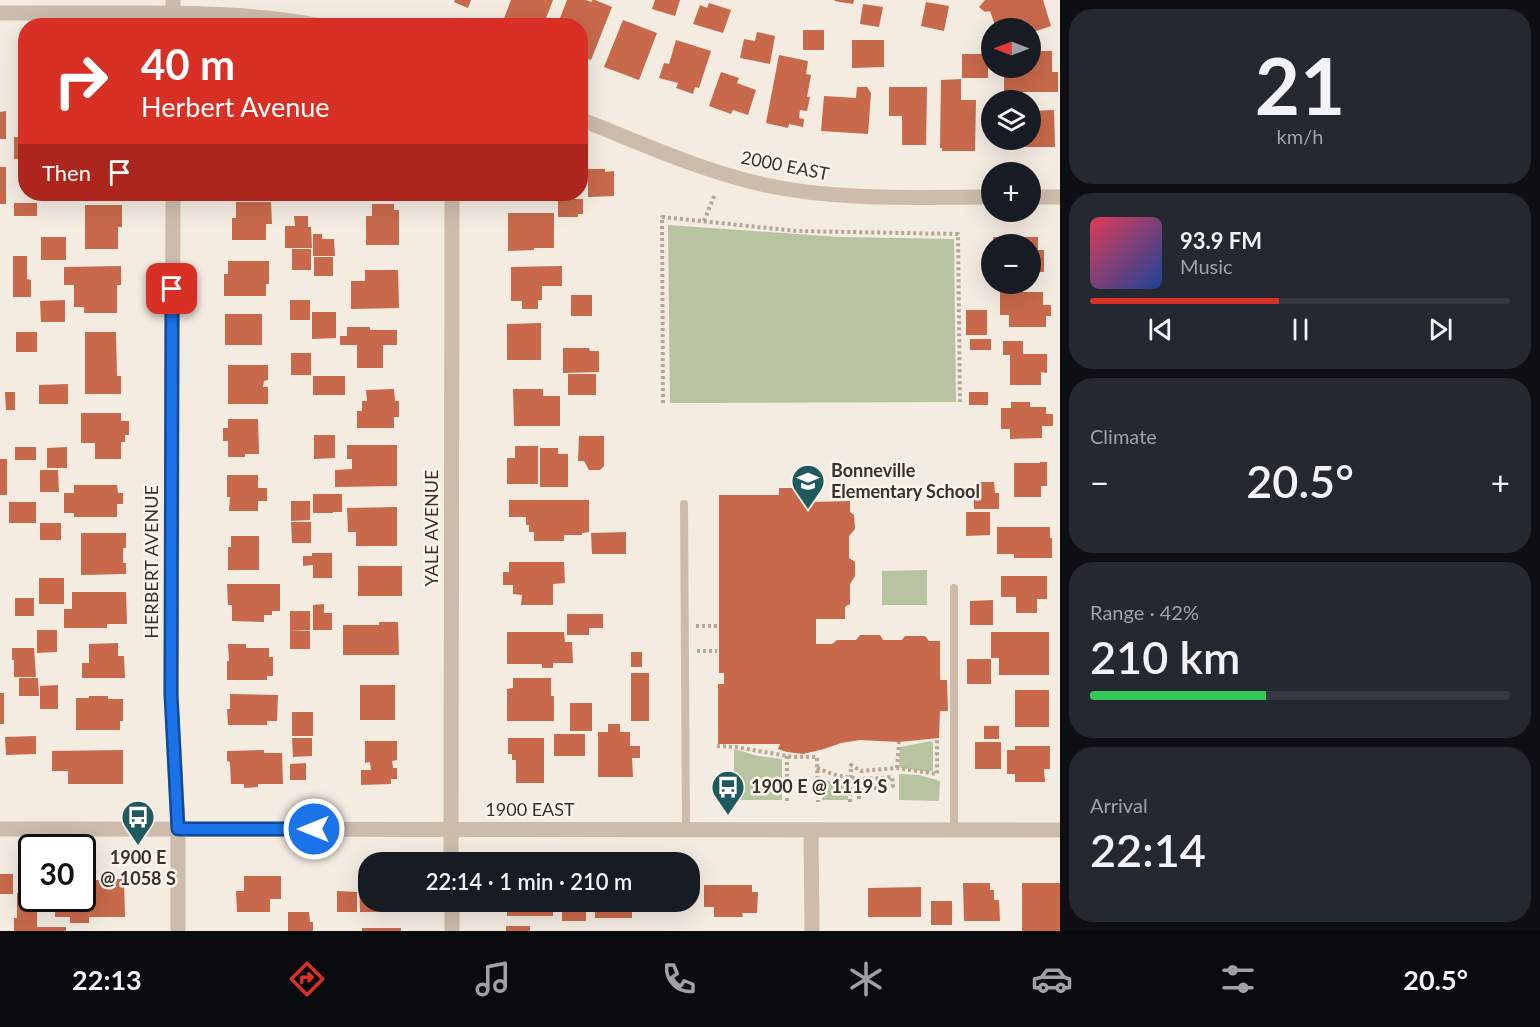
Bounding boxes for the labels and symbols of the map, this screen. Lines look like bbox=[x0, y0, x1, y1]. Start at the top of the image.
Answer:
north arrow bbox=[981, 18, 1041, 78]
street label: 2000 EAST bbox=[739, 146, 832, 184]
pin bbox=[146, 263, 197, 314]
place label: Bonneville Elementary School bbox=[831, 459, 980, 502]
school or university icon: Bonneville Elementary School bbox=[790, 463, 826, 510]
street label: YALE AVENUE bbox=[420, 470, 442, 586]
street label: HERBERT AVENUE bbox=[140, 485, 162, 639]
bus stop icon: 1900 E @ 1119 S bbox=[710, 769, 746, 816]
place label: 1900 E @ 1119 S bbox=[751, 775, 888, 797]
position arrow bbox=[282, 797, 346, 861]
street label: 1900 EAST bbox=[485, 798, 575, 820]
bus stop icon: 1900 E @ 1058 S bbox=[120, 799, 156, 846]
speed limit sign: 30 bbox=[18, 834, 96, 912]
place label: 1900 E @ 1058 S bbox=[100, 846, 176, 889]

